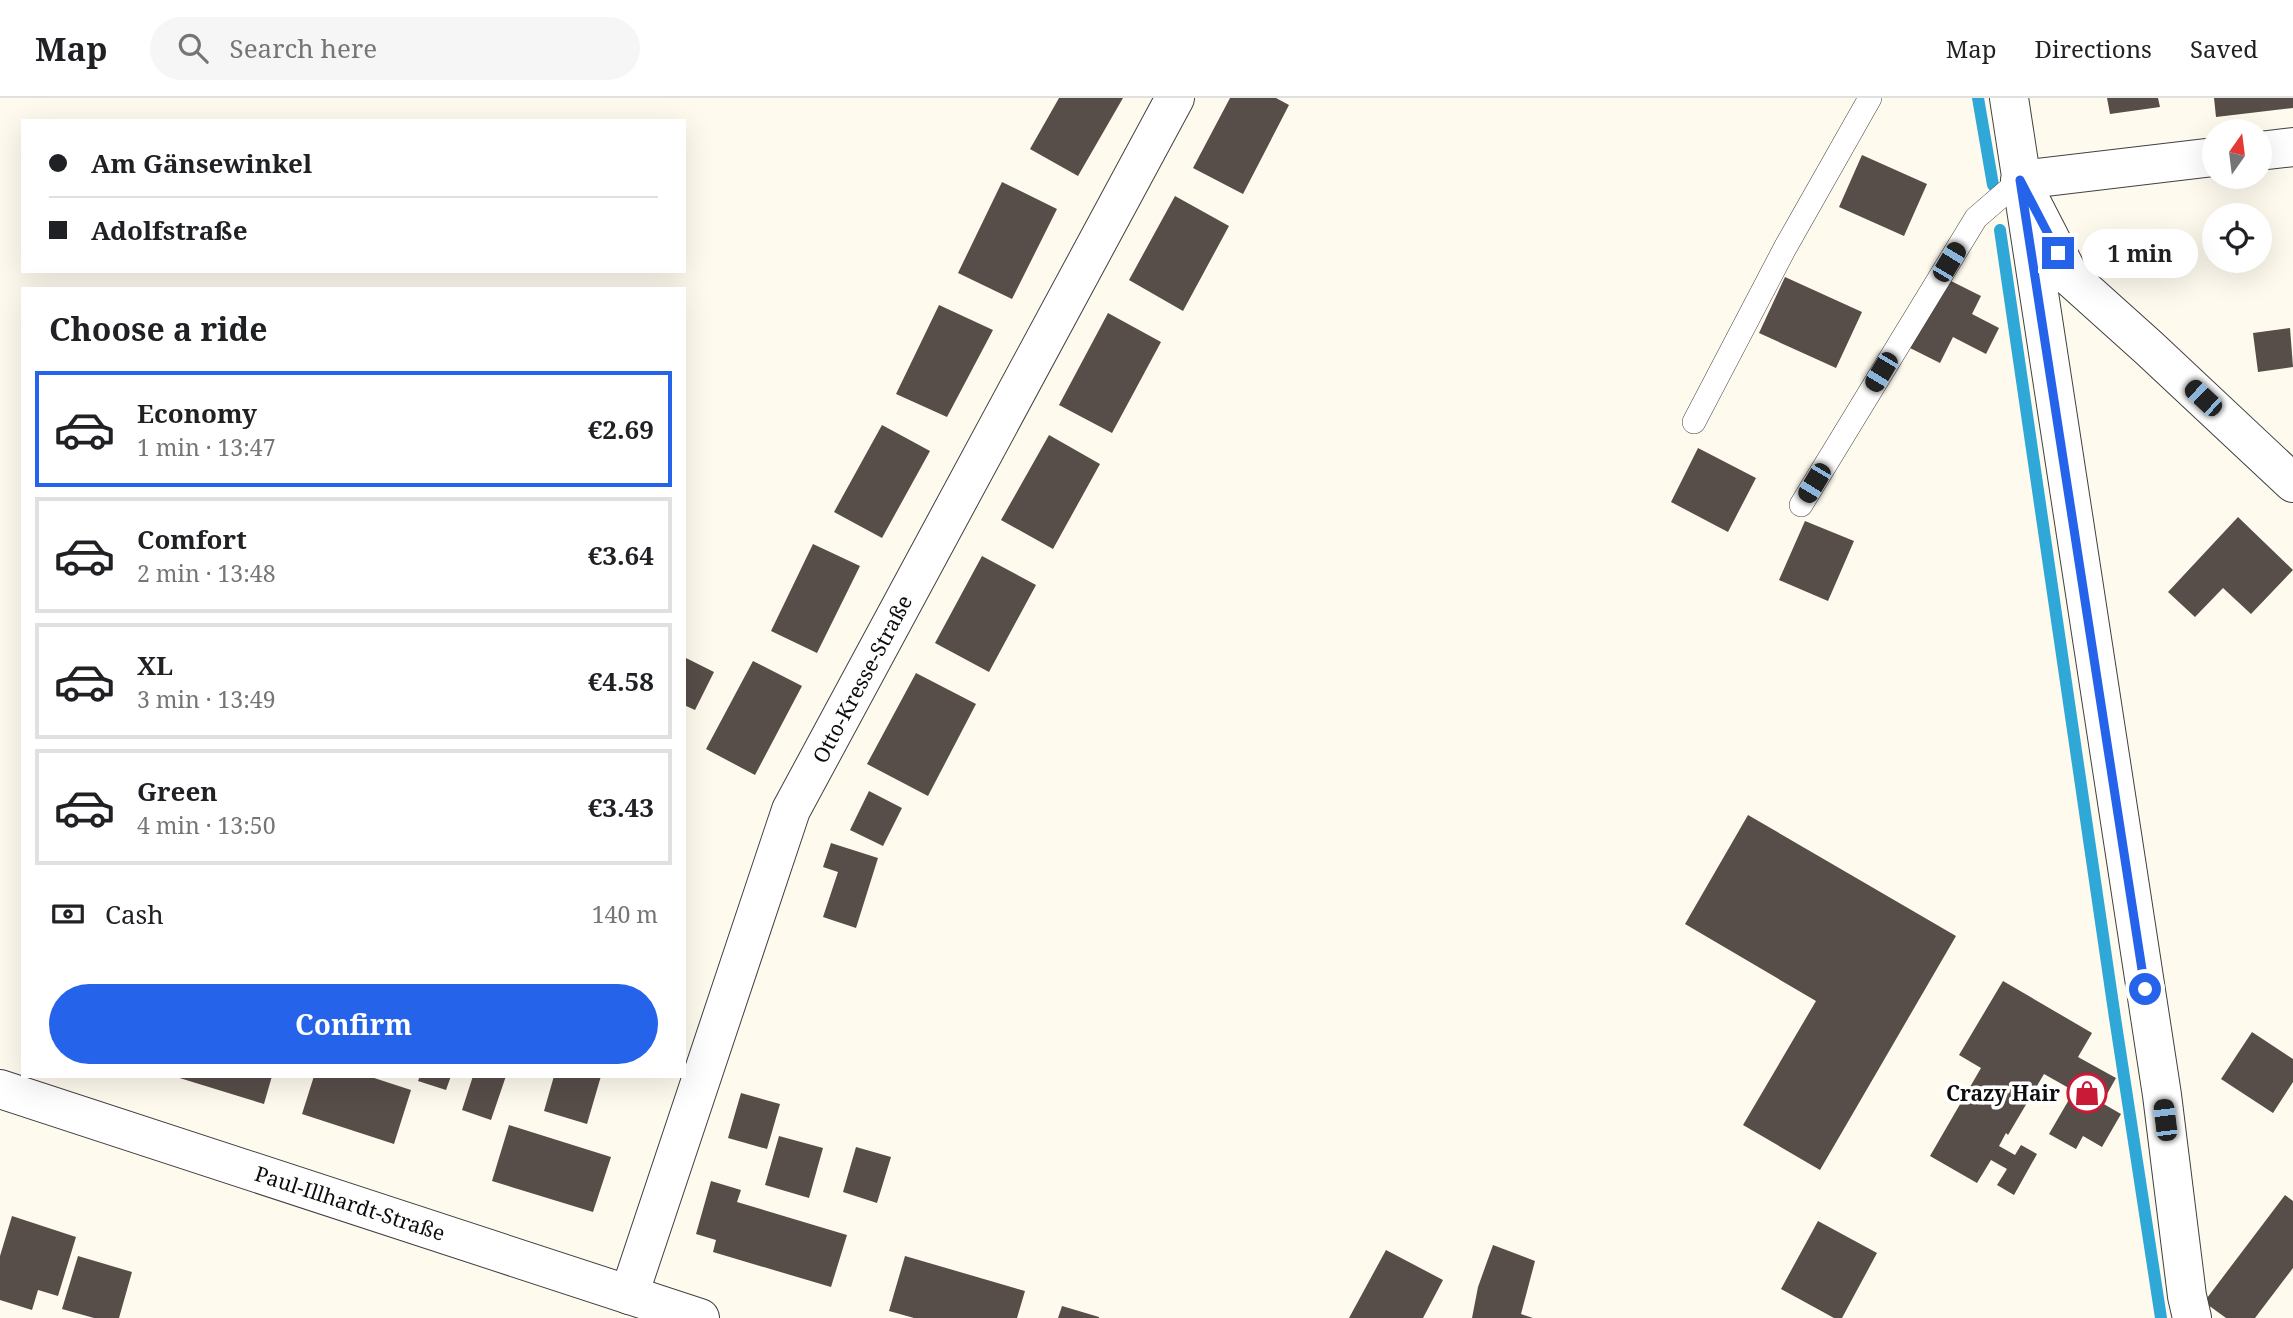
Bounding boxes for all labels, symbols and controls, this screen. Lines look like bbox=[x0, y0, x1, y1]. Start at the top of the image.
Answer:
search box bbox=[150, 17, 640, 80]
text: Map bbox=[35, 26, 108, 71]
icon: search bbox=[174, 29, 212, 67]
text: Search here bbox=[230, 30, 377, 66]
text: Map bbox=[1946, 32, 1997, 65]
text: Directions bbox=[2035, 32, 2152, 65]
text: Saved bbox=[2190, 32, 2258, 65]
north arrow bbox=[2202, 119, 2272, 189]
map controls bbox=[2202, 119, 2272, 273]
text: Am Gänsewinkel bbox=[91, 145, 312, 181]
button: locate bbox=[2202, 203, 2272, 273]
text: Adolfstraße bbox=[91, 212, 248, 248]
callout: 1 min bbox=[2082, 228, 2198, 278]
route end bbox=[2042, 237, 2074, 269]
text: 1 min bbox=[2107, 237, 2173, 269]
car bbox=[1930, 239, 1969, 285]
text: Choose a ride bbox=[49, 307, 268, 350]
car bbox=[1862, 349, 1901, 395]
car bbox=[2181, 376, 2226, 420]
text: Economy bbox=[137, 395, 257, 431]
icon: car bbox=[53, 398, 116, 461]
text: €2.69 bbox=[588, 411, 654, 447]
text: 1 min · 13:47 bbox=[137, 431, 275, 463]
car bbox=[1795, 460, 1834, 506]
text: Comfort bbox=[137, 521, 247, 557]
icon: car bbox=[53, 524, 116, 587]
text: €3.64 bbox=[588, 537, 654, 573]
text: 2 min · 13:48 bbox=[137, 557, 275, 589]
street label: Otto-Kresse-Straße bbox=[806, 590, 918, 768]
text: XL bbox=[137, 647, 173, 683]
icon: car bbox=[53, 650, 116, 713]
text: €4.58 bbox=[588, 663, 654, 699]
text: 3 min · 13:49 bbox=[137, 683, 275, 715]
text: Green bbox=[137, 773, 218, 809]
icon: car bbox=[53, 776, 116, 839]
text: €3.43 bbox=[588, 789, 654, 825]
text: 4 min · 13:50 bbox=[137, 809, 275, 841]
icon: cash bbox=[49, 895, 87, 933]
text: Cash bbox=[105, 896, 164, 932]
text: 140 m bbox=[592, 898, 658, 930]
route start bbox=[2129, 973, 2161, 1005]
button: Confirm bbox=[49, 984, 658, 1064]
shop icon: Crazy Hair bbox=[2066, 1072, 2108, 1114]
place label: Crazy Hair bbox=[1946, 1079, 2060, 1107]
car bbox=[2153, 1098, 2178, 1142]
street label: Paul-Illhardt-Straße bbox=[251, 1159, 449, 1247]

